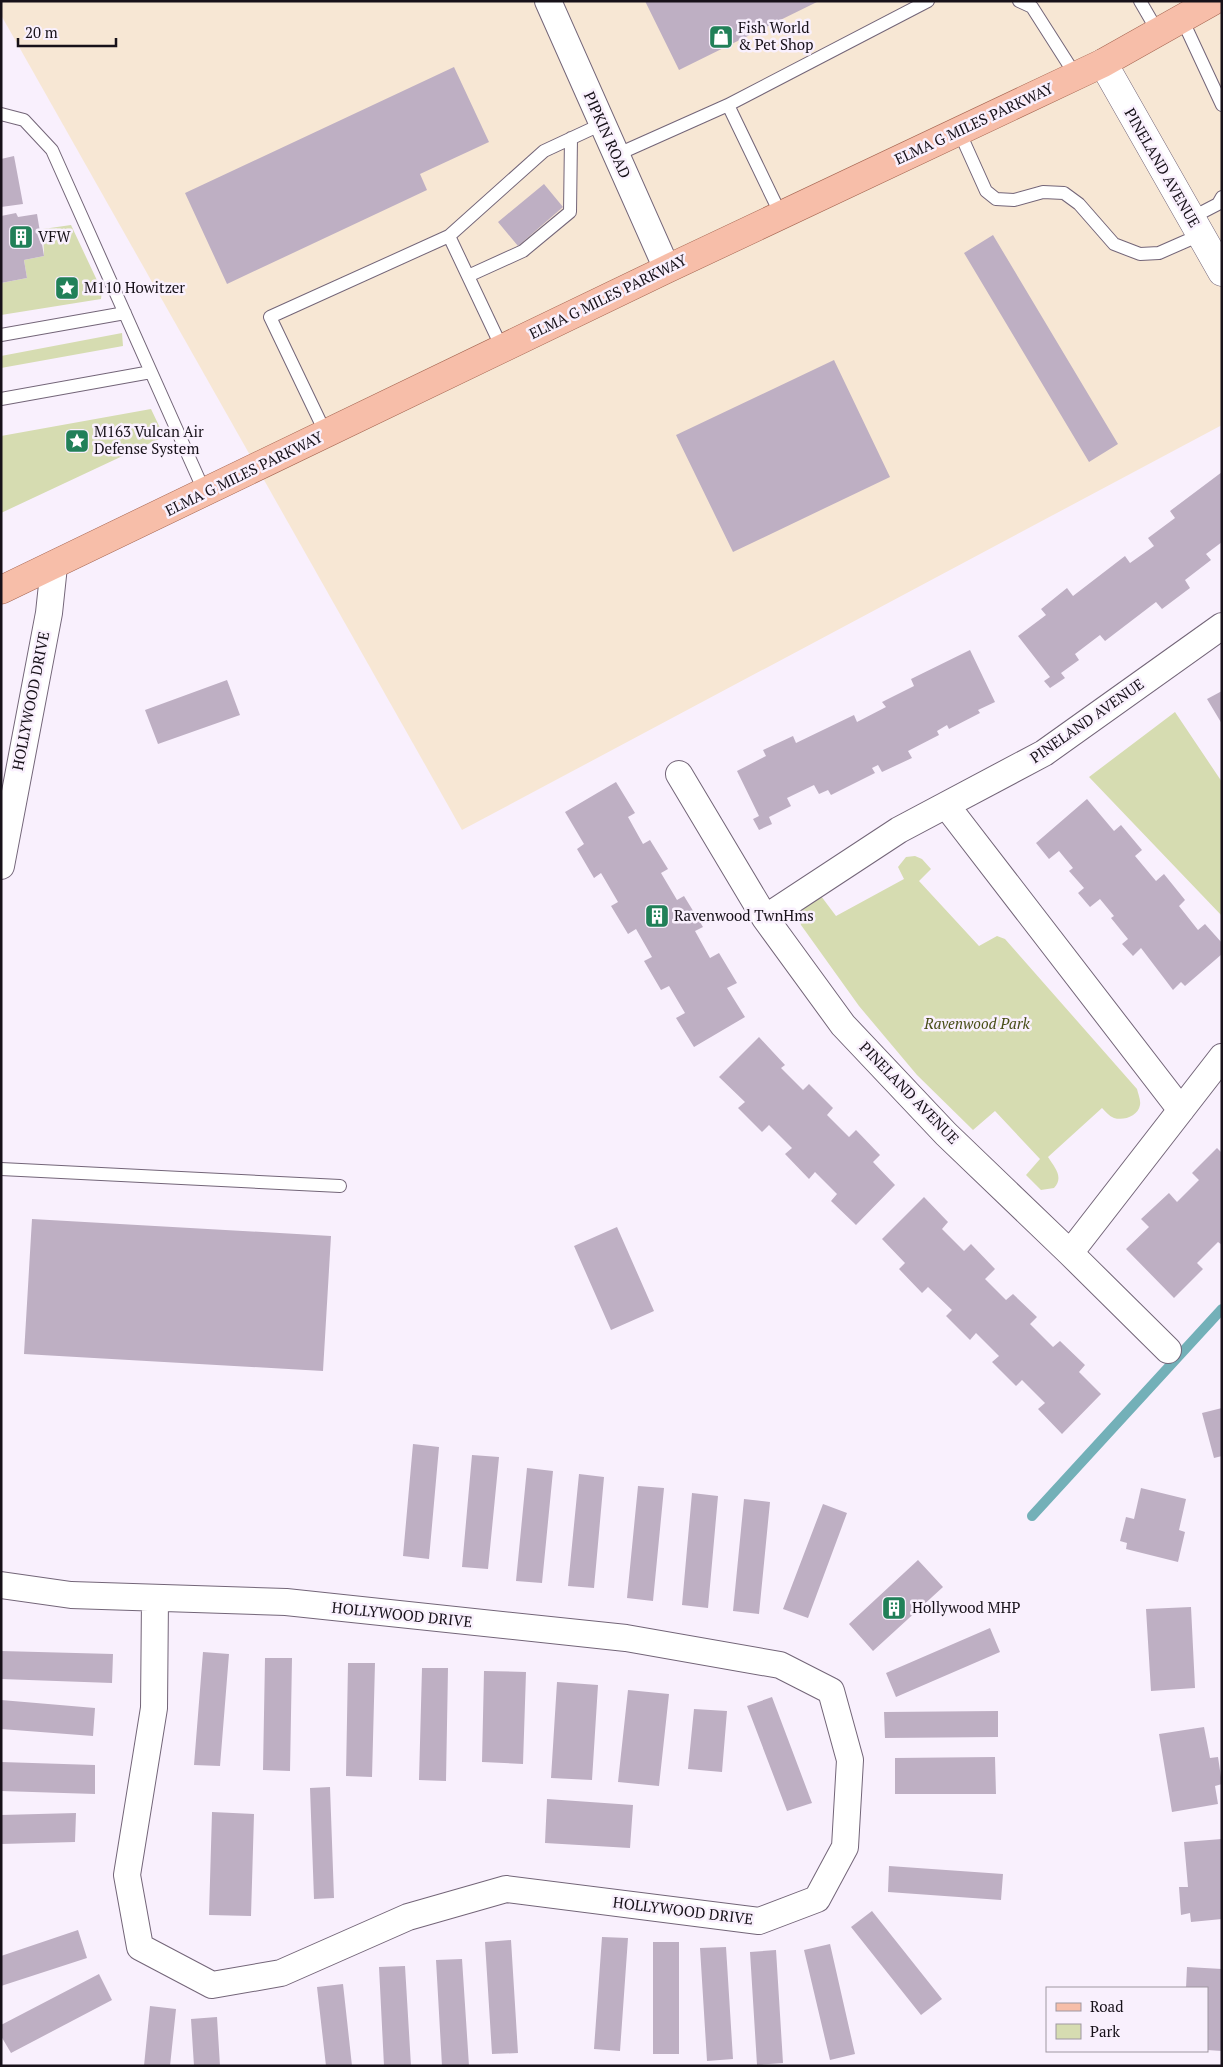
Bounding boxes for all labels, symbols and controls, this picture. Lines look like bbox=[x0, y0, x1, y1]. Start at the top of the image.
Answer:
scale bar bbox=[18, 15, 115, 47]
place label: Fish World & Pet Shop bbox=[738, 17, 814, 54]
text: 20 m bbox=[25, 22, 58, 42]
shop icon: Fish World & Pet Shop bbox=[708, 24, 734, 50]
street label: ELMA G MILES PARKWAY bbox=[891, 77, 1056, 169]
street label: PIPKIN ROAD bbox=[580, 88, 636, 181]
street label: PINELAND AVENUE bbox=[1120, 104, 1205, 231]
building icon: VFW bbox=[8, 224, 34, 250]
place label: VFW bbox=[38, 226, 71, 246]
street label: ELMA G MILES PARKWAY bbox=[525, 249, 690, 343]
place icon: M110 Howitzer bbox=[54, 275, 80, 301]
place label: M110 Howitzer bbox=[84, 277, 185, 297]
place label: M163 Vulcan Air Defense System bbox=[94, 421, 204, 458]
street label: ELMA G MILES PARKWAY bbox=[161, 426, 326, 520]
place icon: M163 Vulcan Air Defense System bbox=[64, 428, 90, 454]
street label: HOLLYWOOD DRIVE bbox=[7, 630, 53, 772]
street label: PINELAND AVENUE bbox=[1025, 673, 1147, 767]
building icon: Ravenwood TwnHms bbox=[644, 903, 670, 929]
place label: Ravenwood TwnHms bbox=[674, 905, 814, 925]
park label: Ravenwood Park bbox=[923, 1013, 1031, 1033]
street label: PINELAND AVENUE bbox=[856, 1037, 964, 1148]
building icon: Hollywood MHP bbox=[881, 1595, 907, 1621]
street label: HOLLYWOOD DRIVE bbox=[331, 1597, 473, 1631]
place label: Hollywood MHP bbox=[912, 1597, 1020, 1617]
street label: HOLLYWOOD DRIVE bbox=[612, 1891, 754, 1929]
legend bbox=[1046, 1987, 1208, 2052]
text: Road bbox=[1090, 1996, 1123, 2016]
text: Park bbox=[1090, 2021, 1120, 2041]

